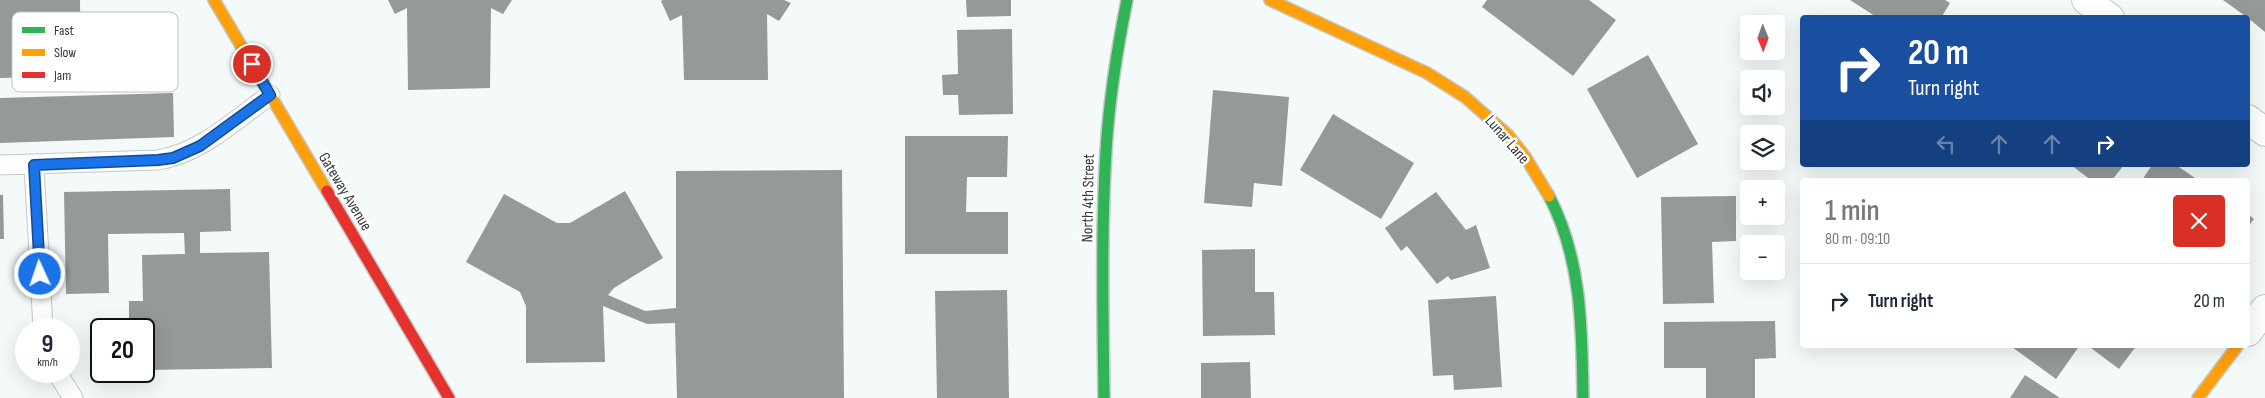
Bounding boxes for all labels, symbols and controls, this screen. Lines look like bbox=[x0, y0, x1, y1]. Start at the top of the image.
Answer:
legend bbox=[12, 12, 178, 92]
north arrow bbox=[1740, 15, 1785, 60]
map controls bbox=[1740, 15, 1785, 280]
text: Fast bbox=[54, 22, 74, 39]
text: 20 m bbox=[1908, 32, 1969, 75]
icon: right bbox=[1825, 35, 1890, 100]
pin bbox=[231, 43, 273, 85]
text: Slow bbox=[54, 44, 76, 61]
icon: arrive bbox=[238, 50, 266, 78]
text: Jam bbox=[53, 67, 71, 84]
button: sound bbox=[1740, 70, 1785, 115]
text: Turn right bbox=[1908, 75, 1979, 102]
street label: Lunar Lane bbox=[1481, 112, 1533, 168]
button: layers bbox=[1740, 125, 1785, 170]
icon: left bbox=[1932, 130, 1960, 158]
icon: ahead bbox=[1985, 130, 2013, 158]
icon: ahead bbox=[2038, 130, 2066, 158]
icon: right bbox=[2091, 130, 2119, 158]
street label: Gateway Avenue bbox=[314, 149, 375, 234]
street label: North 4th Street bbox=[1078, 153, 1099, 242]
button: + bbox=[1740, 180, 1785, 225]
text: 1 min bbox=[1825, 193, 1880, 229]
button: close bbox=[2173, 195, 2225, 247]
text: 80 m · 09:10 bbox=[1825, 230, 1890, 249]
button: − bbox=[1740, 235, 1785, 280]
position arrow bbox=[13, 247, 65, 299]
icon: right bbox=[1825, 287, 1853, 315]
text: Turn right bbox=[1868, 290, 1933, 313]
text: 20 m bbox=[2193, 290, 2225, 313]
speed limit sign: 20 bbox=[90, 318, 155, 383]
text: 9 bbox=[42, 329, 53, 360]
text: km/h bbox=[37, 355, 58, 370]

